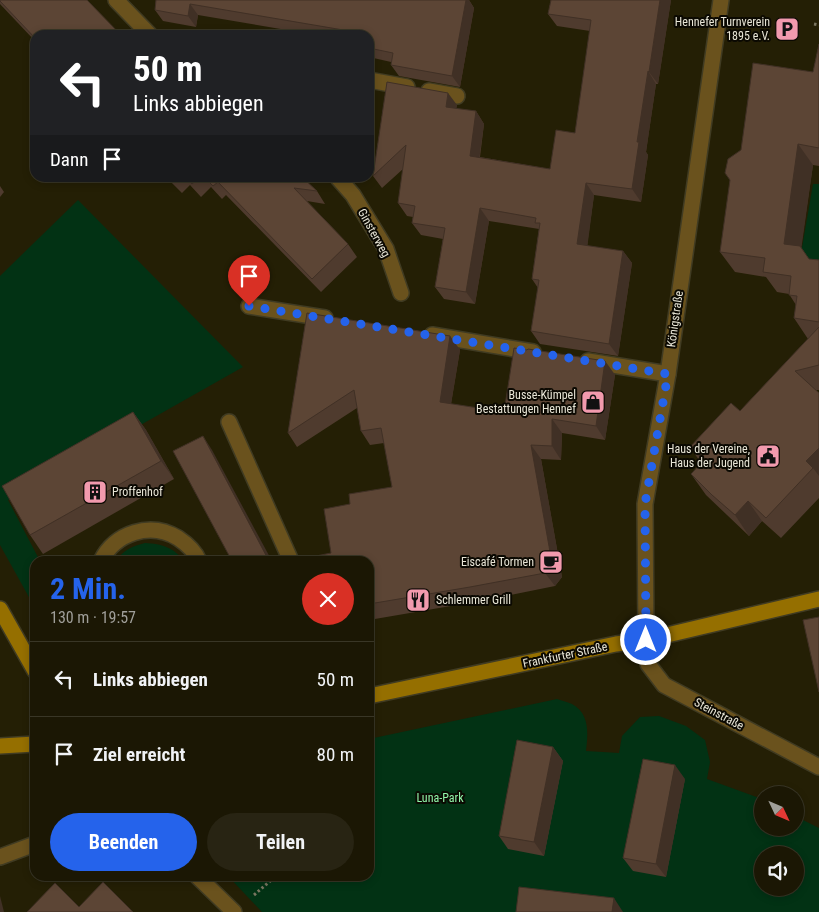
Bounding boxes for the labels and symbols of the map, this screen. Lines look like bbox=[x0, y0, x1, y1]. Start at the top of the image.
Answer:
place label: Hennefer Turnverein 1895 e.V. bbox=[675, 15, 770, 43]
parking icon: Hennefer Turnverein 1895 e.V. bbox=[774, 16, 800, 42]
street label: Ginsterweg bbox=[355, 206, 393, 260]
pin bbox=[228, 255, 270, 306]
street label: Königstraße bbox=[664, 289, 686, 348]
place label: Busse-Kümpel Bestattungen Hennef bbox=[476, 388, 576, 416]
shop icon: Busse-Kümpel Bestattungen Hennef bbox=[580, 389, 606, 415]
place label: Haus der Vereine, Haus der Jugend bbox=[667, 442, 750, 470]
public building icon: Haus der Vereine, Haus der Jugend bbox=[755, 443, 781, 469]
building icon: Proffenhof bbox=[82, 479, 108, 505]
place label: Proffenhof bbox=[112, 485, 163, 499]
cafe icon: Eiscafé Tormen bbox=[538, 549, 564, 575]
place label: Eiscafé Tormen bbox=[461, 555, 534, 569]
restaurant icon: Schlemmer Grill bbox=[405, 587, 431, 613]
place label: Schlemmer Grill bbox=[436, 593, 511, 607]
position arrow bbox=[619, 613, 671, 665]
street label: Frankfurter Straße bbox=[521, 639, 609, 671]
street label: Steinstraße bbox=[692, 695, 746, 733]
north arrow bbox=[754, 786, 804, 836]
park label: Luna-Park bbox=[416, 791, 464, 805]

